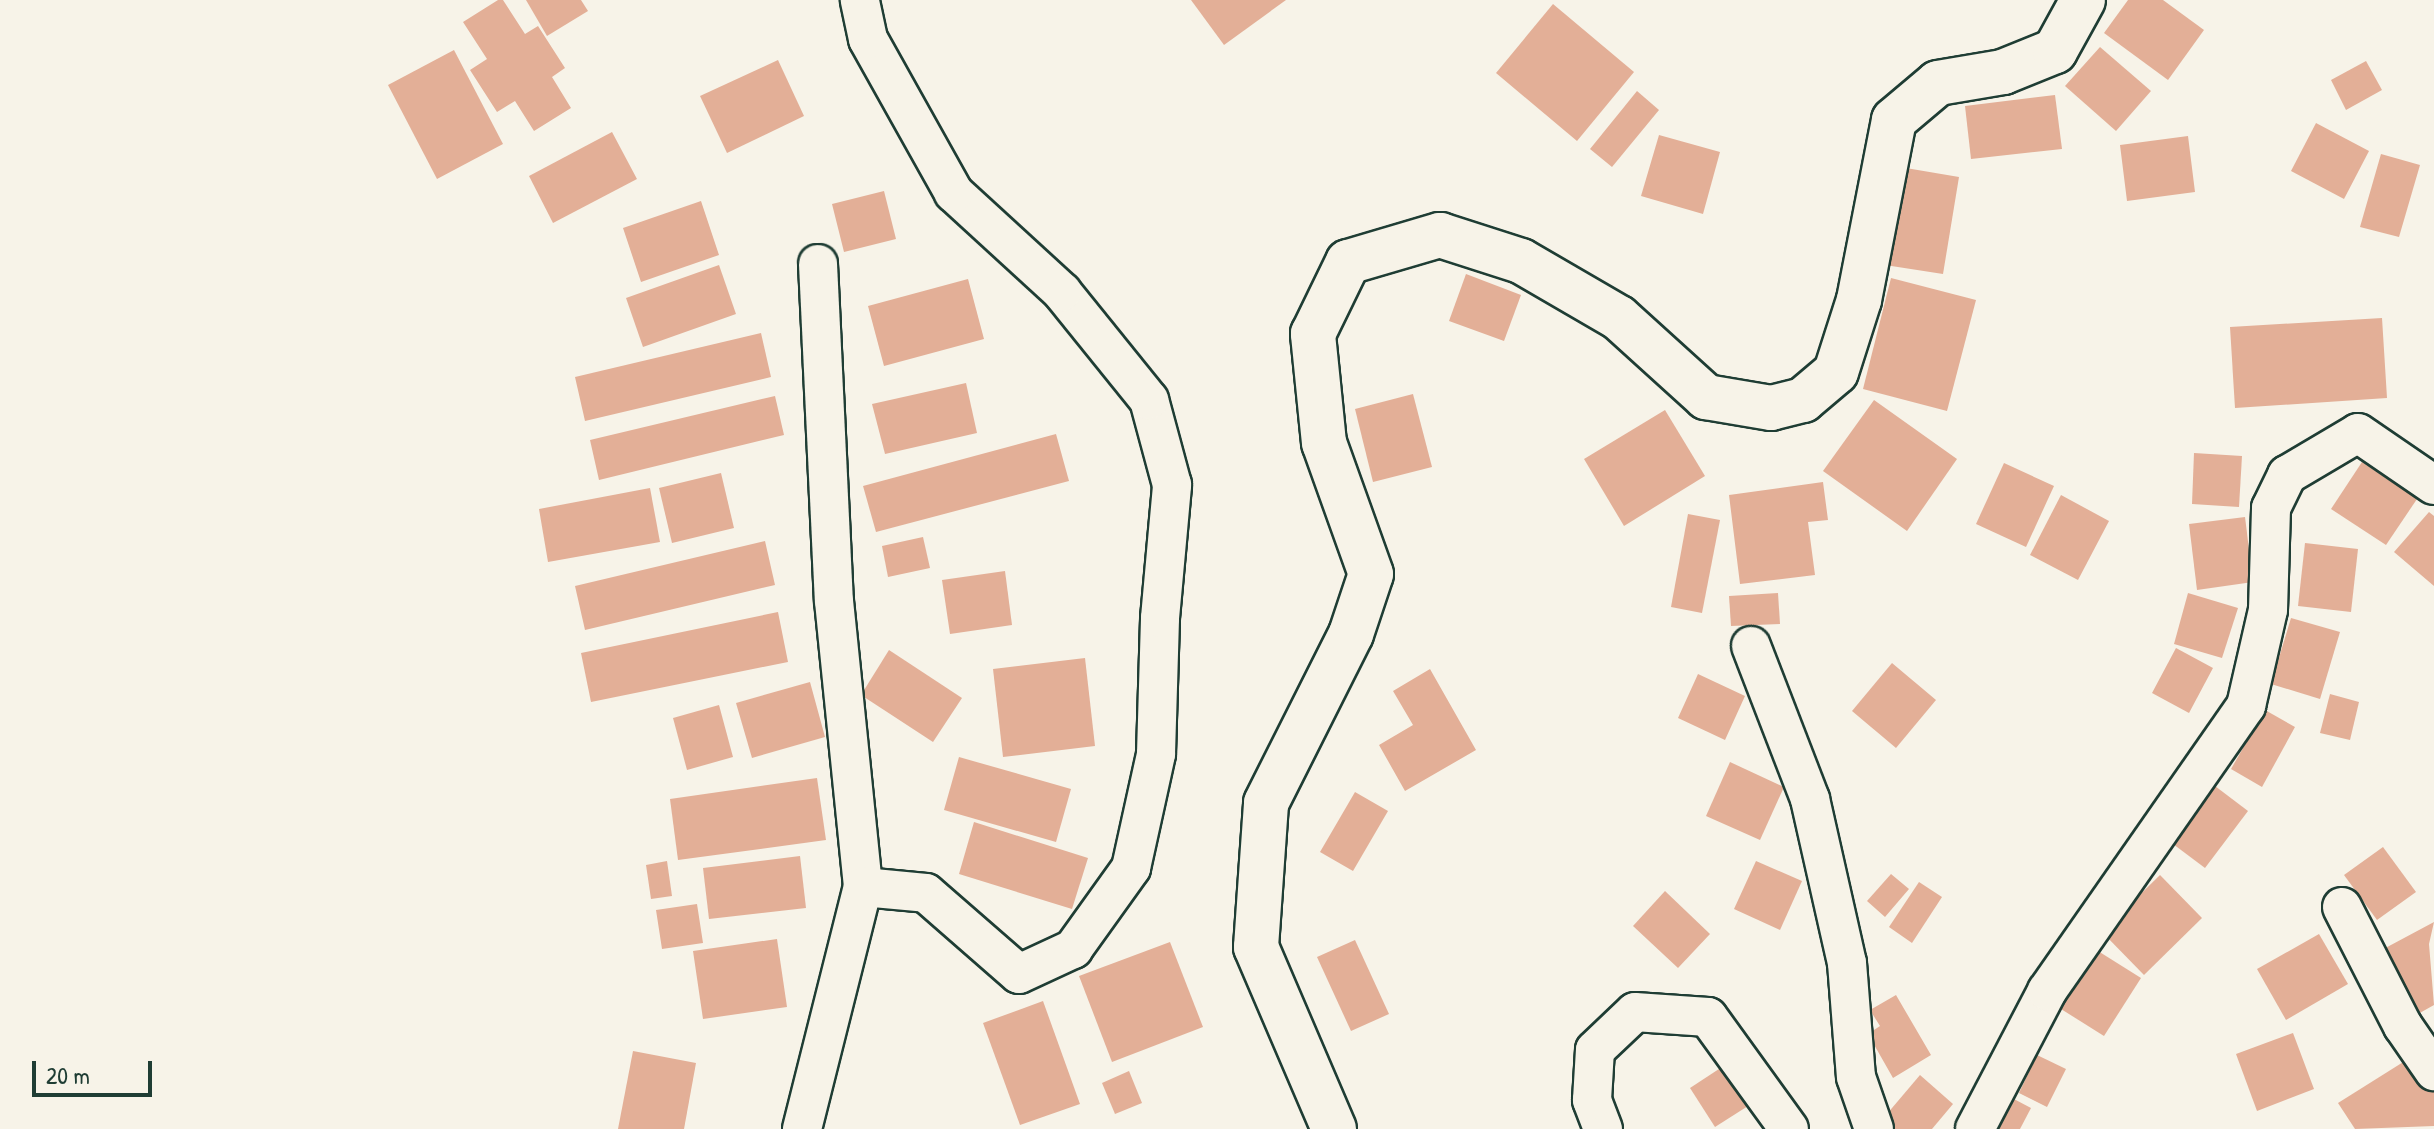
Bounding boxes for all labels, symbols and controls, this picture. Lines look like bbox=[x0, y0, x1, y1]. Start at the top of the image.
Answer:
scale bar bbox=[36, 1045, 156, 1095]
text: 20 m bbox=[46, 1059, 90, 1091]

